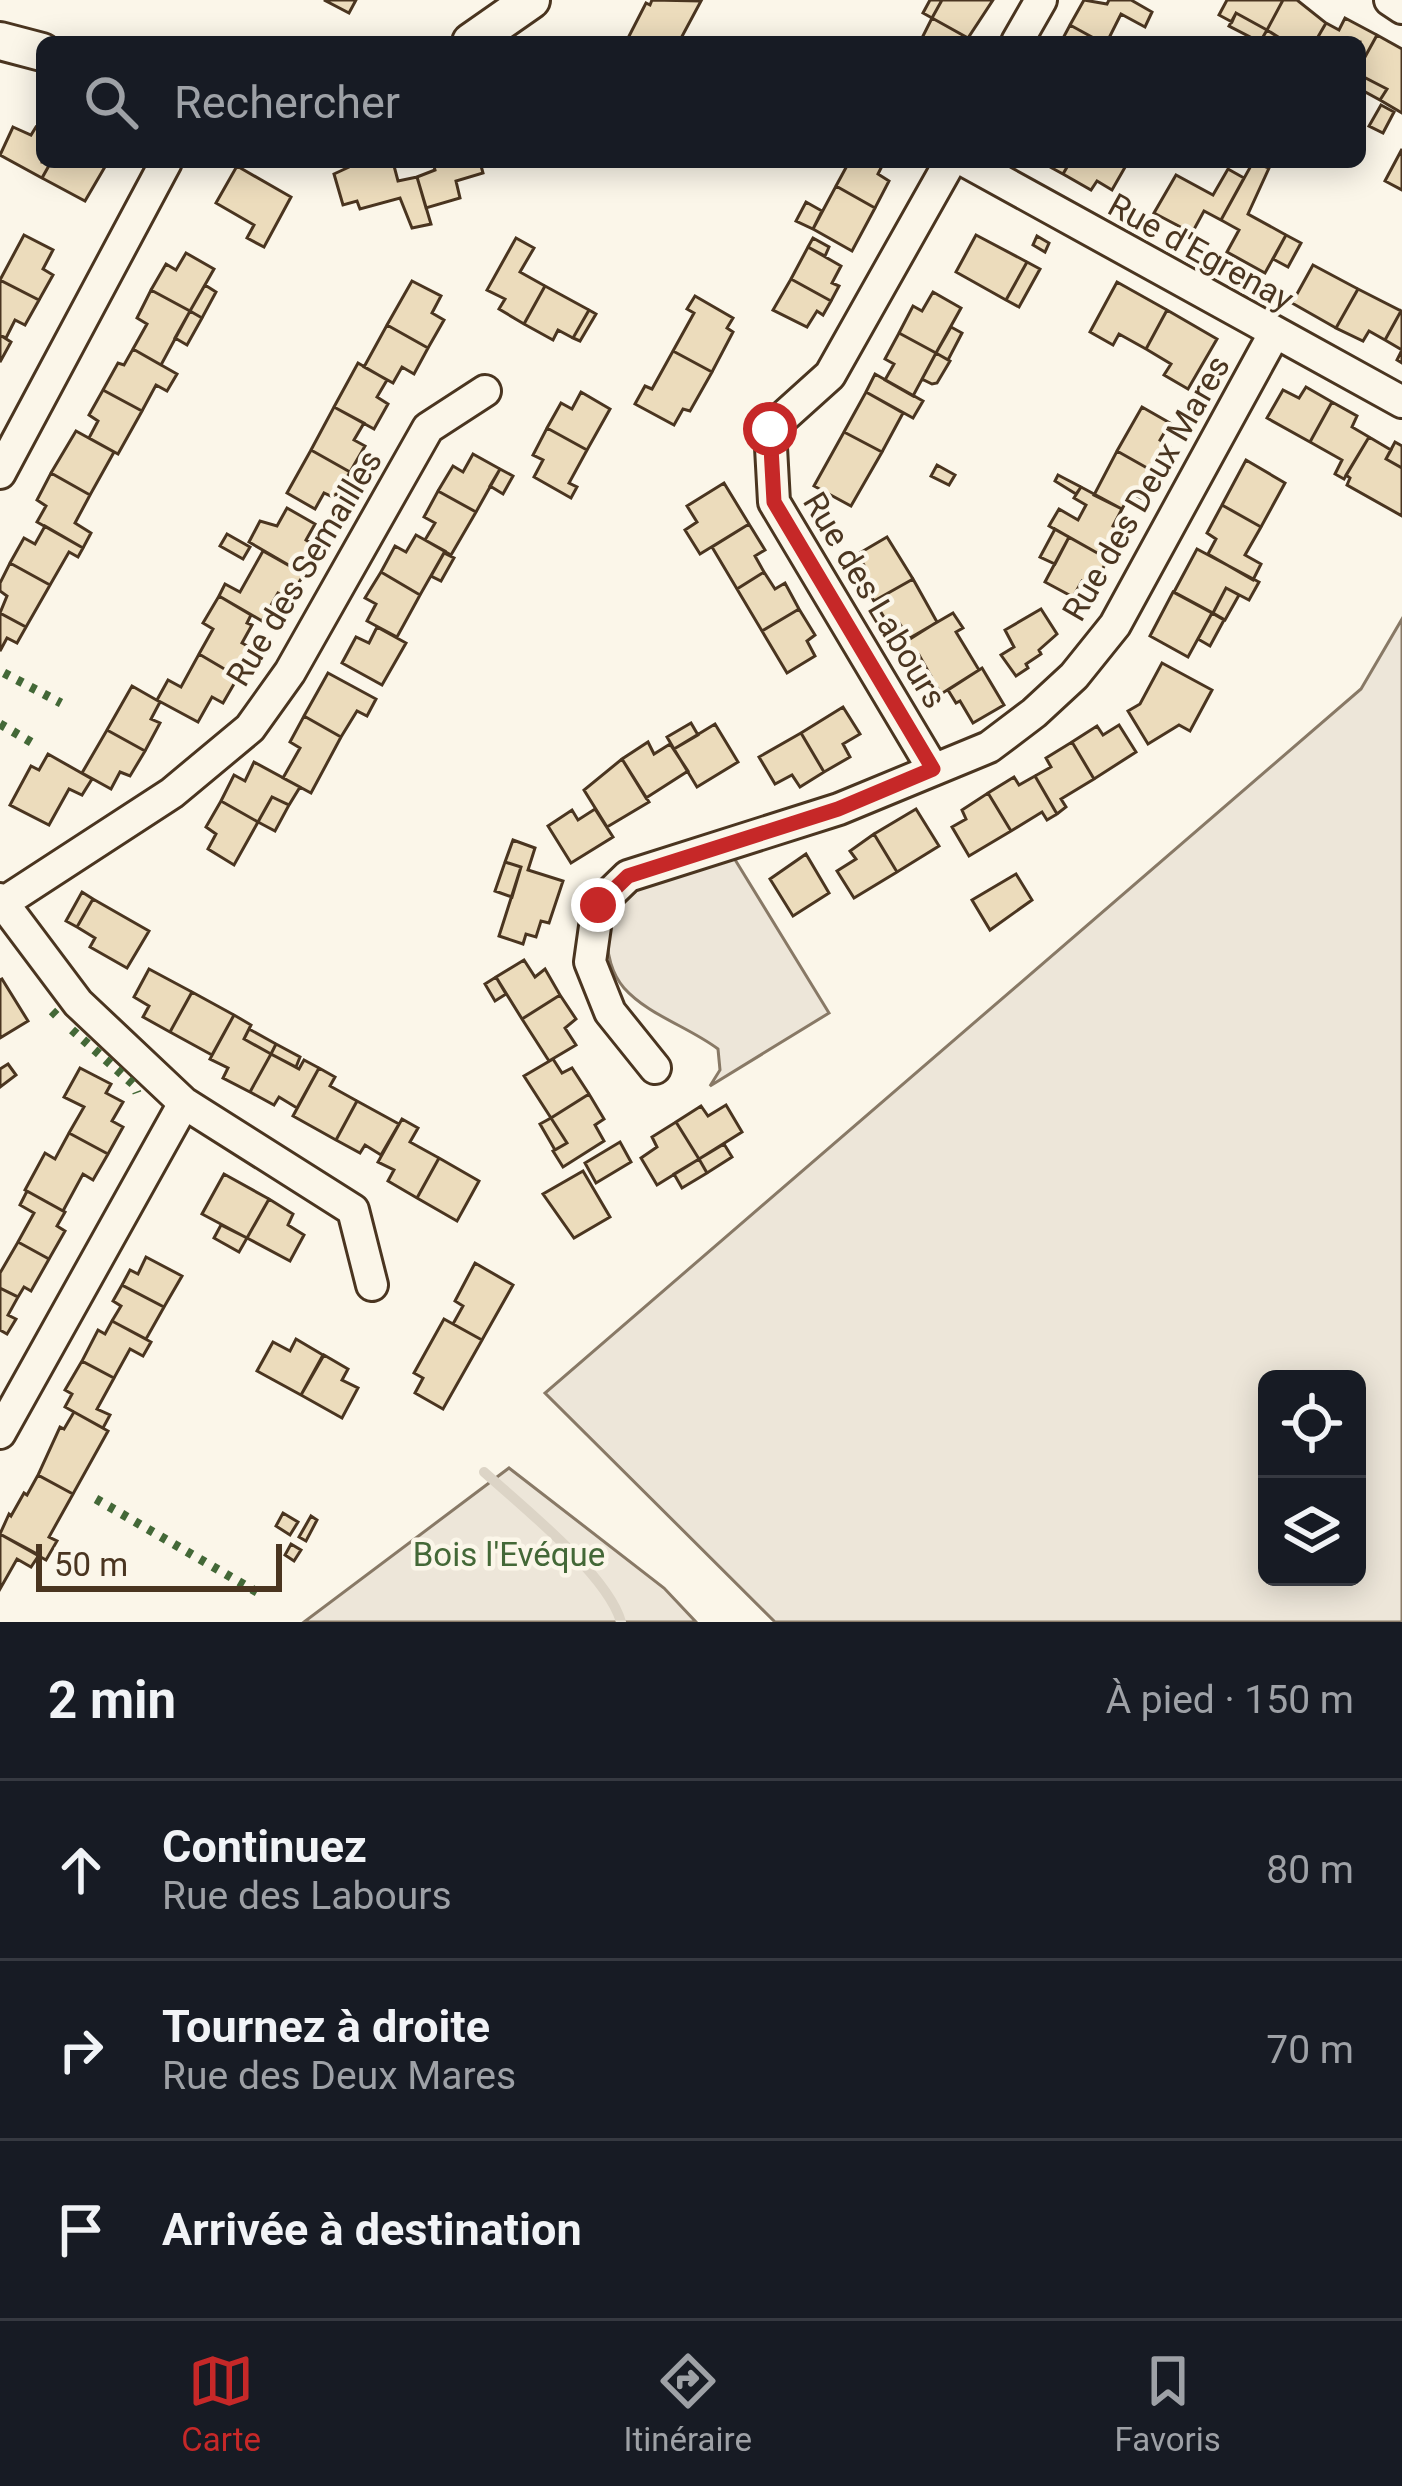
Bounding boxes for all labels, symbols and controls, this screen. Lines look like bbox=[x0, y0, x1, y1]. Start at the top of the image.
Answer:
search box bbox=[36, 36, 1366, 168]
icon: search bbox=[78, 69, 144, 135]
text: Rechercher bbox=[174, 76, 400, 129]
street label: Rue d'Egrenay bbox=[1102, 185, 1301, 319]
street label: Rue des Deux Mares bbox=[1054, 349, 1238, 627]
route start bbox=[743, 402, 797, 456]
street label: Rue des Semailles bbox=[218, 443, 390, 693]
street label: Rue des Labours bbox=[795, 485, 955, 715]
route end bbox=[571, 878, 625, 932]
map controls bbox=[1258, 1370, 1366, 1586]
button: locate bbox=[1258, 1370, 1366, 1478]
button: layers bbox=[1258, 1478, 1366, 1586]
park label: Bois l'Evéque bbox=[413, 1535, 605, 1574]
scale bar bbox=[36, 1538, 282, 1591]
text: 50 m bbox=[54, 1545, 128, 1584]
text: 2 min bbox=[48, 1671, 176, 1730]
text: À pied · 150 m bbox=[1106, 1677, 1354, 1723]
text: Continuez bbox=[162, 1820, 367, 1873]
icon: ahead bbox=[48, 1837, 114, 1903]
text: 80 m bbox=[1266, 1847, 1354, 1893]
text: Rue des Labours bbox=[162, 1873, 452, 1919]
text: Tournez à droite bbox=[162, 2000, 490, 2053]
icon: right bbox=[48, 2017, 114, 2083]
text: 70 m bbox=[1266, 2027, 1354, 2073]
text: Rue des Deux Mares bbox=[162, 2053, 516, 2099]
icon: arrive bbox=[48, 2197, 114, 2263]
text: Arrivée à destination bbox=[162, 2203, 582, 2256]
tab: Carte bbox=[181, 2348, 261, 2459]
tab: Itinéraire bbox=[624, 2348, 752, 2459]
tab: Favoris bbox=[1115, 2348, 1221, 2459]

